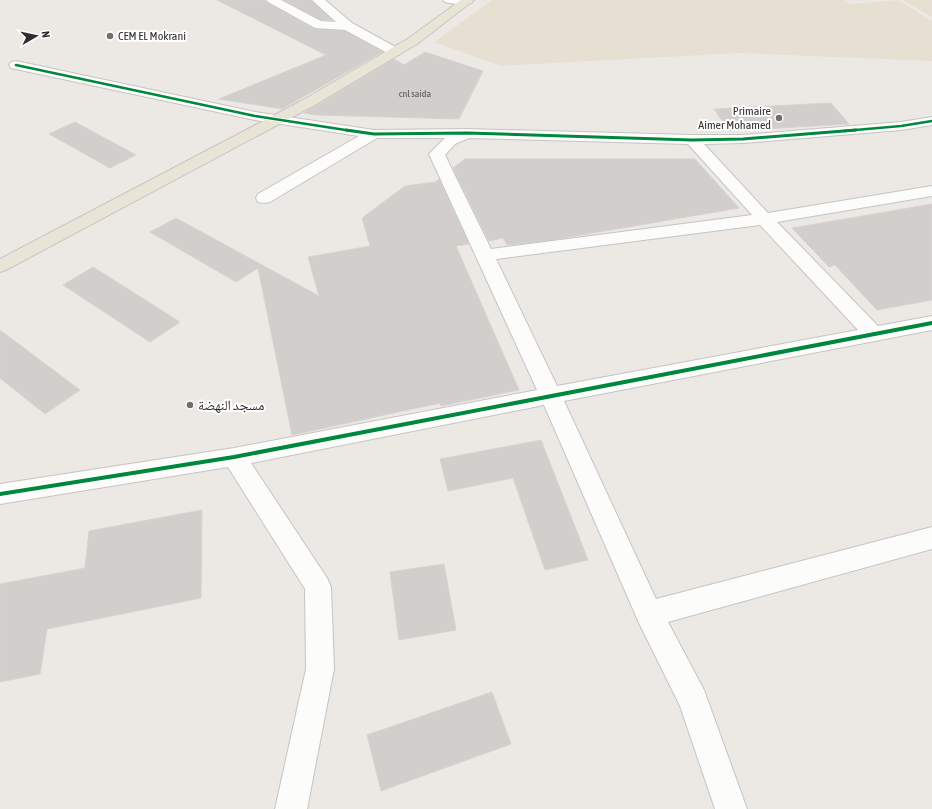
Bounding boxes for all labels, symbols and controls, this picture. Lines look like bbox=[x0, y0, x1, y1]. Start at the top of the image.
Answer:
north arrow bbox=[16, 16, 56, 56]
place label: CEM EL Mokrani bbox=[118, 29, 186, 43]
text: N bbox=[39, 30, 52, 39]
marker: CEM EL Mokrani bbox=[105, 31, 115, 41]
house number: cnl saida bbox=[399, 88, 432, 99]
place label: Primaire Aimer Mohamed bbox=[698, 104, 771, 132]
marker: Primaire Aimer Mohamed bbox=[774, 113, 784, 123]
place label: مسجد النهضة bbox=[198, 397, 265, 413]
marker: مسجد النهضة bbox=[185, 400, 195, 410]

